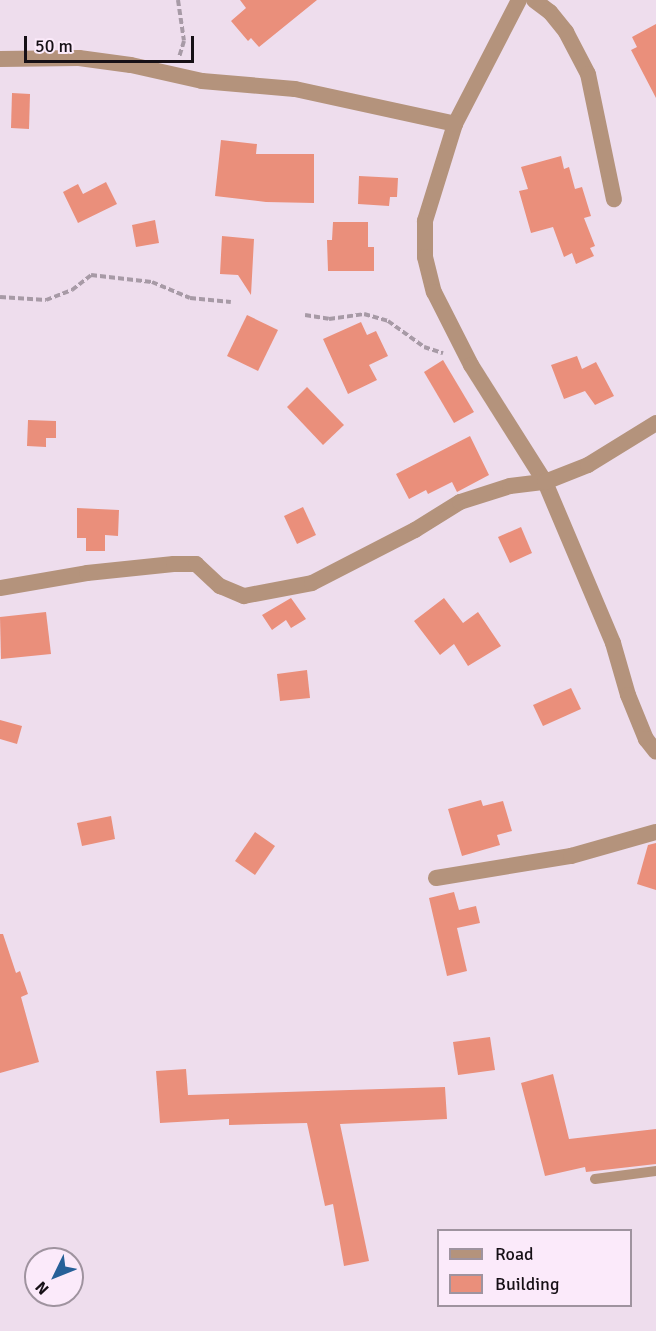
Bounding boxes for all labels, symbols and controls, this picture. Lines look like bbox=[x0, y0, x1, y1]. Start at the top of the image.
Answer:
scale bar bbox=[27, 24, 196, 62]
text: 50 m bbox=[35, 35, 73, 57]
legend bbox=[437, 1229, 632, 1307]
text: Road bbox=[495, 1243, 534, 1265]
north arrow bbox=[24, 1247, 84, 1307]
text: Building bbox=[495, 1273, 559, 1295]
text: N bbox=[31, 1277, 53, 1299]

